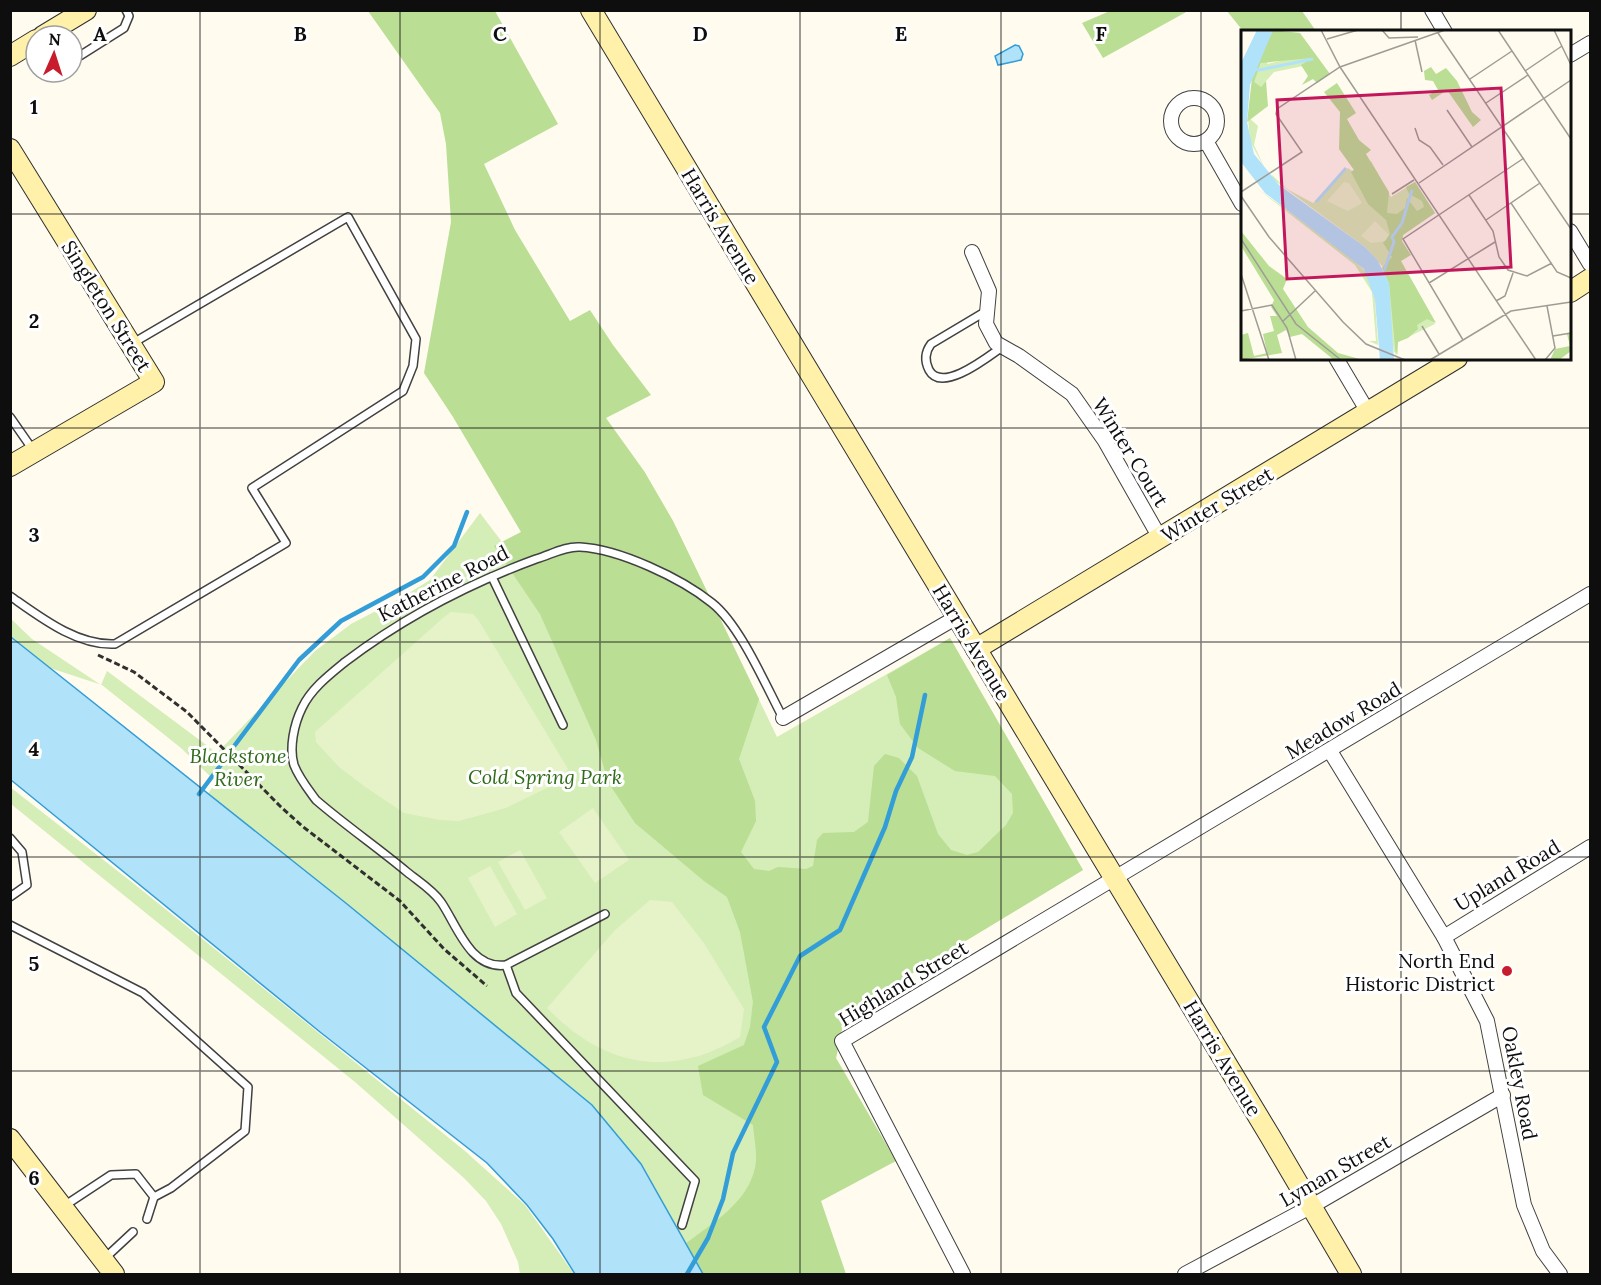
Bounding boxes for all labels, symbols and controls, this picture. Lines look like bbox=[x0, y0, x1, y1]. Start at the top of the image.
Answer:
text: A bbox=[93, 21, 107, 46]
text: B bbox=[293, 21, 307, 46]
text: C bbox=[493, 21, 507, 46]
text: D bbox=[692, 21, 708, 46]
text: E bbox=[895, 21, 907, 46]
text: F bbox=[1095, 21, 1107, 46]
north arrow bbox=[24, 24, 84, 84]
text: N bbox=[48, 29, 61, 49]
inset map bbox=[1241, 30, 1571, 360]
text: 1 bbox=[30, 94, 38, 119]
street label: Harris Avenue bbox=[677, 163, 766, 289]
street label: Singleton Street bbox=[57, 236, 158, 377]
text: 2 bbox=[29, 308, 39, 333]
street label: Winter Court bbox=[1088, 393, 1175, 511]
street label: Winter Street bbox=[1156, 461, 1278, 547]
text: 3 bbox=[28, 522, 40, 547]
street label: Katherine Road bbox=[373, 539, 513, 627]
street label: Harris Avenue bbox=[928, 579, 1017, 705]
street label: Meadow Road bbox=[1281, 676, 1405, 764]
text: 4 bbox=[29, 736, 40, 761]
park label: Blackstone River bbox=[190, 743, 286, 791]
park label: Cold Spring Park bbox=[468, 764, 622, 789]
street label: Upland Road bbox=[1450, 834, 1564, 916]
street label: Highland Street bbox=[834, 934, 972, 1031]
place label: North End Historic District bbox=[1345, 948, 1495, 996]
text: 5 bbox=[29, 951, 40, 976]
marker: North End Historic District bbox=[1500, 964, 1514, 978]
street label: Harris Avenue bbox=[1179, 995, 1268, 1121]
street label: Oakley Road bbox=[1497, 1024, 1543, 1142]
street label: Lyman Street bbox=[1275, 1128, 1395, 1212]
text: 6 bbox=[28, 1165, 40, 1190]

